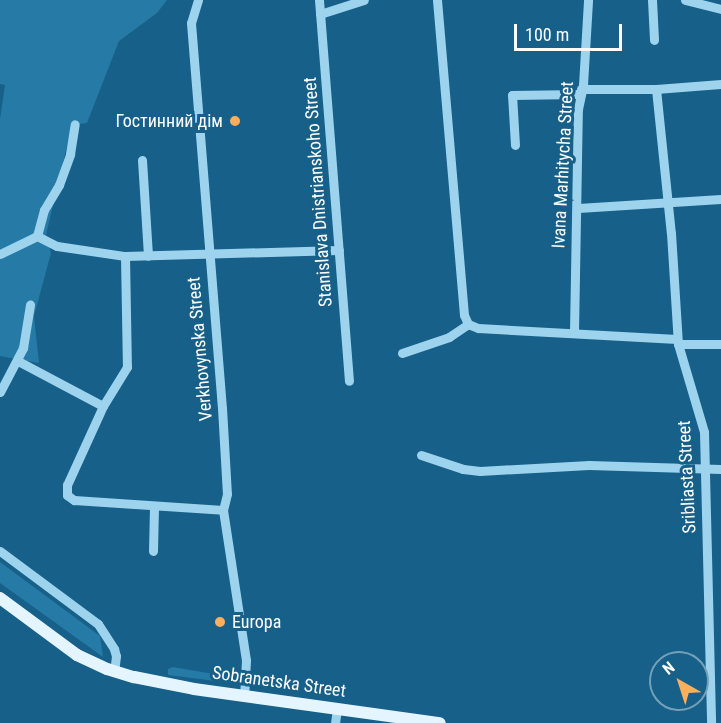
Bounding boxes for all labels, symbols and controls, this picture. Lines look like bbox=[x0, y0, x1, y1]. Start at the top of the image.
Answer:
scale bar bbox=[517, 12, 625, 50]
text: 100 m bbox=[525, 24, 569, 45]
street label: Stanislava Dnistrianskoho Street bbox=[299, 76, 337, 308]
street label: Ivana Marhitycha Street bbox=[548, 81, 578, 249]
place label: Гостинний дім bbox=[116, 110, 223, 132]
marker: Гостинний дім bbox=[228, 114, 242, 128]
street label: Verkhovynska Street bbox=[183, 276, 217, 422]
street label: Sribliasta Street bbox=[673, 420, 701, 534]
place label: Europa bbox=[232, 611, 281, 633]
marker: Europa bbox=[213, 615, 227, 629]
north arrow bbox=[649, 651, 709, 711]
text: N bbox=[659, 658, 678, 679]
street label: Sobranetska Street bbox=[211, 662, 347, 702]

